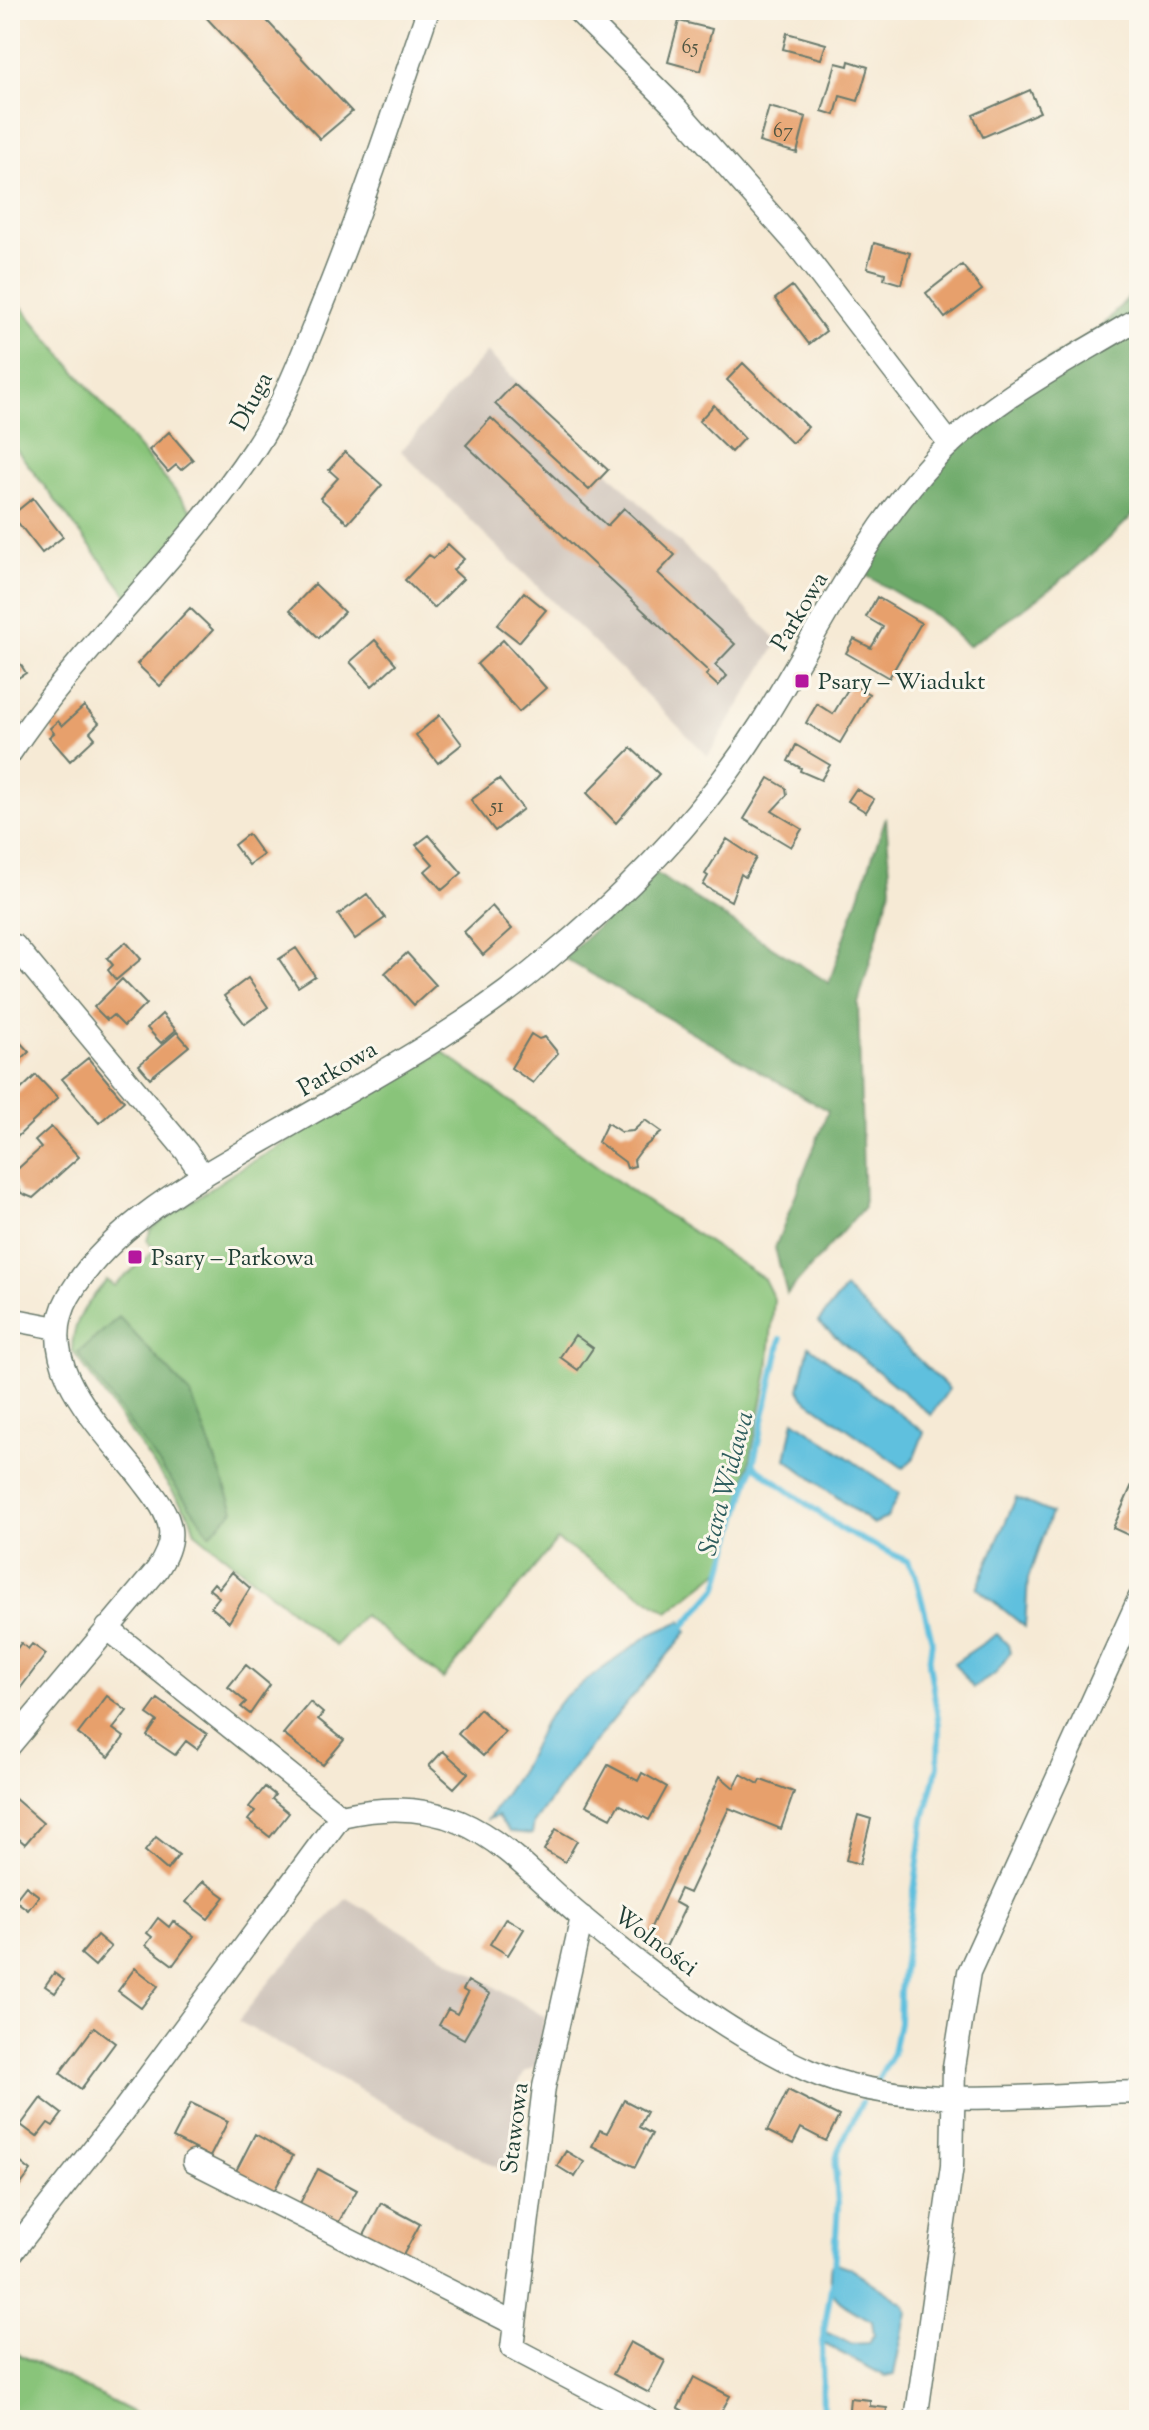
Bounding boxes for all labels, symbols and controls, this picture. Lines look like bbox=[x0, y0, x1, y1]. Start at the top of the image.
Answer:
house number: 65 bbox=[682, 34, 699, 63]
house number: 67 bbox=[773, 118, 793, 147]
street label: Długa bbox=[223, 366, 282, 437]
street label: Parkowa bbox=[764, 566, 838, 658]
place label: Psary – Wiadukt bbox=[818, 666, 986, 700]
marker: Psary – Wiadukt bbox=[793, 672, 811, 690]
house number: 51 bbox=[489, 793, 504, 822]
street label: Parkowa bbox=[292, 1033, 384, 1106]
place label: Psary – Parkowa bbox=[151, 1242, 314, 1276]
marker: Psary – Parkowa bbox=[126, 1248, 144, 1266]
water label: Stara Widawa bbox=[690, 1407, 764, 1560]
street label: Wolności bbox=[605, 1899, 704, 1986]
street label: Stawowa bbox=[494, 2081, 538, 2176]

